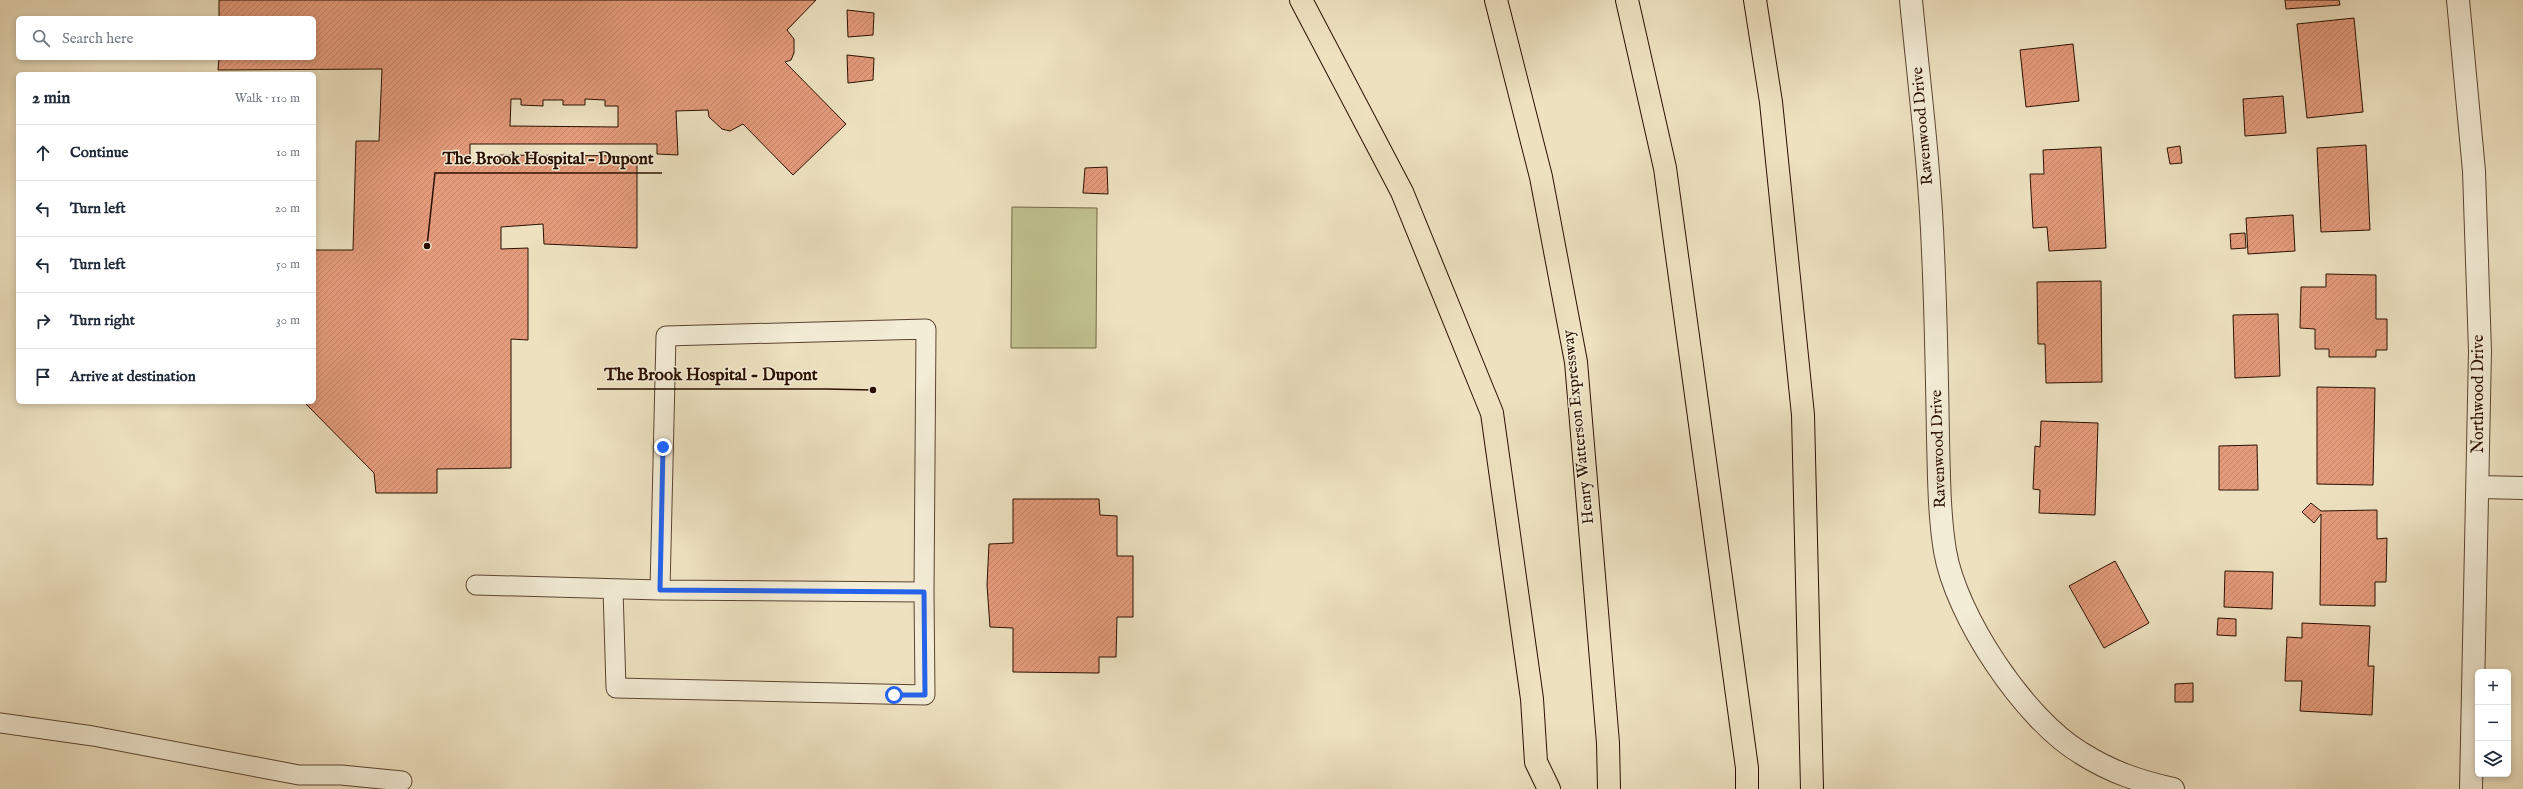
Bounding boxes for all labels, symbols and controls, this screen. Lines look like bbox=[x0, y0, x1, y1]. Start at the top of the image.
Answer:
search box bbox=[16, 16, 316, 60]
icon: search bbox=[30, 27, 52, 49]
text: Search here bbox=[62, 29, 133, 48]
street label: Ravenwood Drive bbox=[1908, 66, 1938, 186]
text: 2 min bbox=[32, 88, 70, 109]
text: Walk · 110 m bbox=[235, 90, 300, 107]
icon: ahead bbox=[32, 142, 54, 164]
text: Continue bbox=[70, 143, 128, 162]
text: 10 m bbox=[276, 144, 300, 161]
callout: The Brook Hospital – Dupont bbox=[435, 144, 662, 173]
text: The Brook Hospital – Dupont bbox=[441, 149, 654, 170]
icon: left bbox=[32, 198, 54, 220]
text: Turn left bbox=[70, 199, 126, 218]
text: 20 m bbox=[275, 200, 300, 217]
icon: left bbox=[32, 254, 54, 276]
text: Turn left bbox=[70, 255, 126, 274]
text: 50 m bbox=[276, 256, 300, 273]
icon: right bbox=[32, 310, 54, 332]
text: Turn right bbox=[70, 311, 135, 330]
text: 30 m bbox=[276, 312, 300, 329]
street label: Henry Watterson Expressway bbox=[1559, 329, 1599, 525]
street label: Northwood Drive bbox=[2469, 335, 2489, 453]
callout: The Brook Hospital - Dupont bbox=[597, 360, 826, 389]
text: The Brook Hospital - Dupont bbox=[603, 365, 818, 386]
icon: arrive bbox=[32, 366, 54, 388]
text: Arrive at destination bbox=[70, 367, 196, 386]
street label: Ravenwood Drive bbox=[1927, 389, 1951, 509]
route end bbox=[654, 438, 672, 456]
map controls bbox=[2475, 669, 2511, 777]
button: + bbox=[2475, 669, 2511, 705]
route start bbox=[885, 686, 903, 704]
button: − bbox=[2475, 705, 2511, 741]
button: layers bbox=[2475, 741, 2511, 777]

